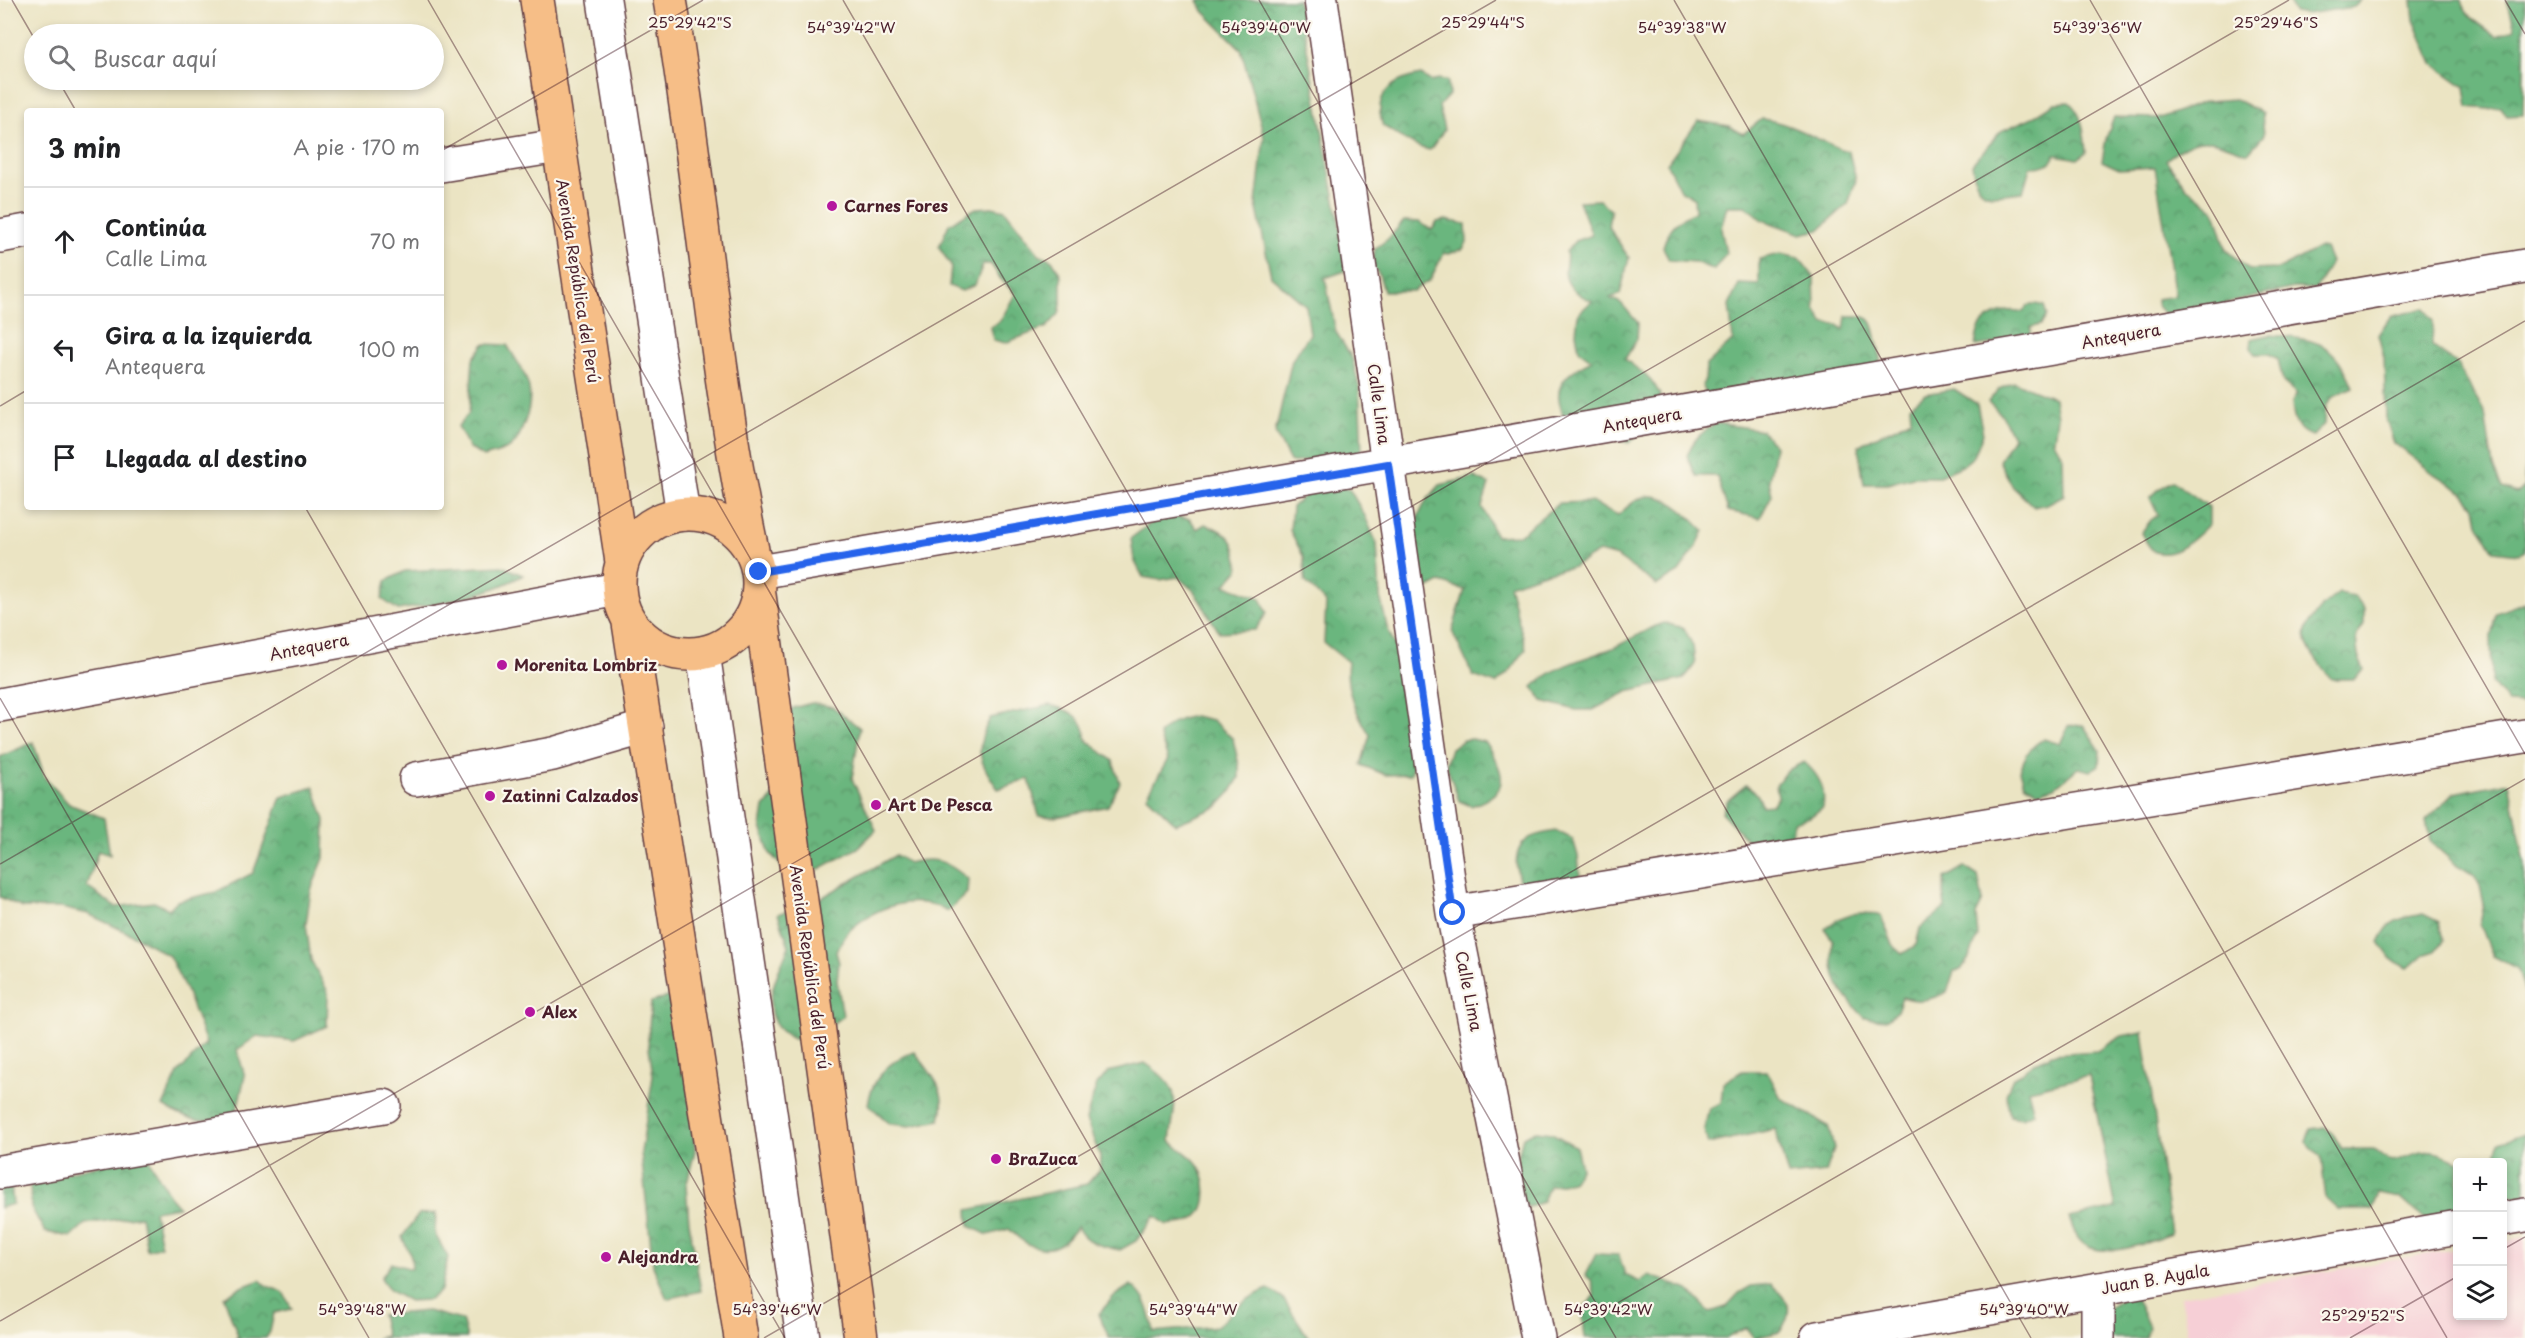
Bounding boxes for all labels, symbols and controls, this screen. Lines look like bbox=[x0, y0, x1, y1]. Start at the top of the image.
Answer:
text: 25°29'42"S bbox=[648, 10, 732, 33]
text: 25°29'44"S bbox=[1441, 10, 1525, 33]
text: 25°29'46"S bbox=[2234, 10, 2318, 33]
text: 54°39'42"W bbox=[807, 15, 896, 38]
text: 54°39'40"W bbox=[1221, 15, 1312, 38]
text: 54°39'38"W bbox=[1638, 15, 1727, 38]
text: 54°39'36"W bbox=[2052, 15, 2142, 38]
search box bbox=[24, 24, 444, 90]
icon: search bbox=[45, 41, 78, 74]
text: Buscar aquí bbox=[93, 41, 217, 74]
text: 3 min bbox=[48, 128, 121, 167]
text: A pie · 170 m bbox=[293, 132, 420, 162]
street label: Avenida República del Perú bbox=[551, 177, 607, 385]
place label: Carnes Fores bbox=[844, 193, 949, 217]
marker: Carnes Fores bbox=[825, 199, 839, 213]
text: Continúa bbox=[105, 210, 207, 243]
icon: ahead bbox=[48, 225, 81, 258]
text: 70 m bbox=[370, 226, 420, 256]
text: Calle Lima bbox=[105, 243, 207, 273]
street label: Antequera bbox=[2079, 316, 2163, 354]
text: Gira a la izquierda bbox=[105, 318, 312, 351]
icon: left bbox=[48, 333, 81, 366]
text: 100 m bbox=[359, 334, 420, 364]
text: Antequera bbox=[105, 351, 205, 381]
street label: Calle Lima bbox=[1362, 362, 1398, 446]
street label: Antequera bbox=[1600, 400, 1684, 438]
icon: arrive bbox=[48, 441, 81, 474]
text: Llegada al destino bbox=[105, 441, 307, 474]
route end bbox=[745, 558, 771, 584]
street label: Antequera bbox=[267, 627, 351, 665]
place label: Morenita Lombriz bbox=[514, 652, 657, 676]
marker: Morenita Lombriz bbox=[495, 658, 509, 672]
place label: Zatinni Calzados bbox=[502, 783, 639, 807]
marker: Zatinni Calzados bbox=[483, 789, 497, 803]
place label: Art De Pesca bbox=[887, 792, 993, 816]
marker: Art De Pesca bbox=[869, 798, 883, 812]
street label: Avenida República del Perú bbox=[785, 863, 837, 1071]
route start bbox=[1439, 899, 1465, 925]
street label: Calle Lima bbox=[1450, 949, 1490, 1033]
place label: Alex bbox=[541, 999, 577, 1023]
marker: Alex bbox=[523, 1005, 537, 1019]
place label: BraZuca bbox=[1008, 1146, 1078, 1170]
marker: BraZuca bbox=[989, 1152, 1003, 1166]
map controls bbox=[2453, 1158, 2507, 1320]
button: + bbox=[2453, 1158, 2507, 1212]
button: − bbox=[2453, 1212, 2507, 1266]
place label: Alejandra bbox=[618, 1244, 698, 1268]
marker: Alejandra bbox=[599, 1250, 613, 1264]
street label: Juan B. Ayala bbox=[2099, 1257, 2211, 1299]
button: layers bbox=[2453, 1266, 2507, 1320]
text: 54°39'48"W bbox=[318, 1297, 407, 1320]
text: 54°39'46"W bbox=[732, 1297, 822, 1320]
text: 54°39'44"W bbox=[1149, 1297, 1238, 1320]
text: 54°39'42"W bbox=[1564, 1297, 1653, 1320]
text: 54°39'40"W bbox=[1979, 1297, 2070, 1320]
text: 25°29'52"S bbox=[2321, 1303, 2405, 1326]

